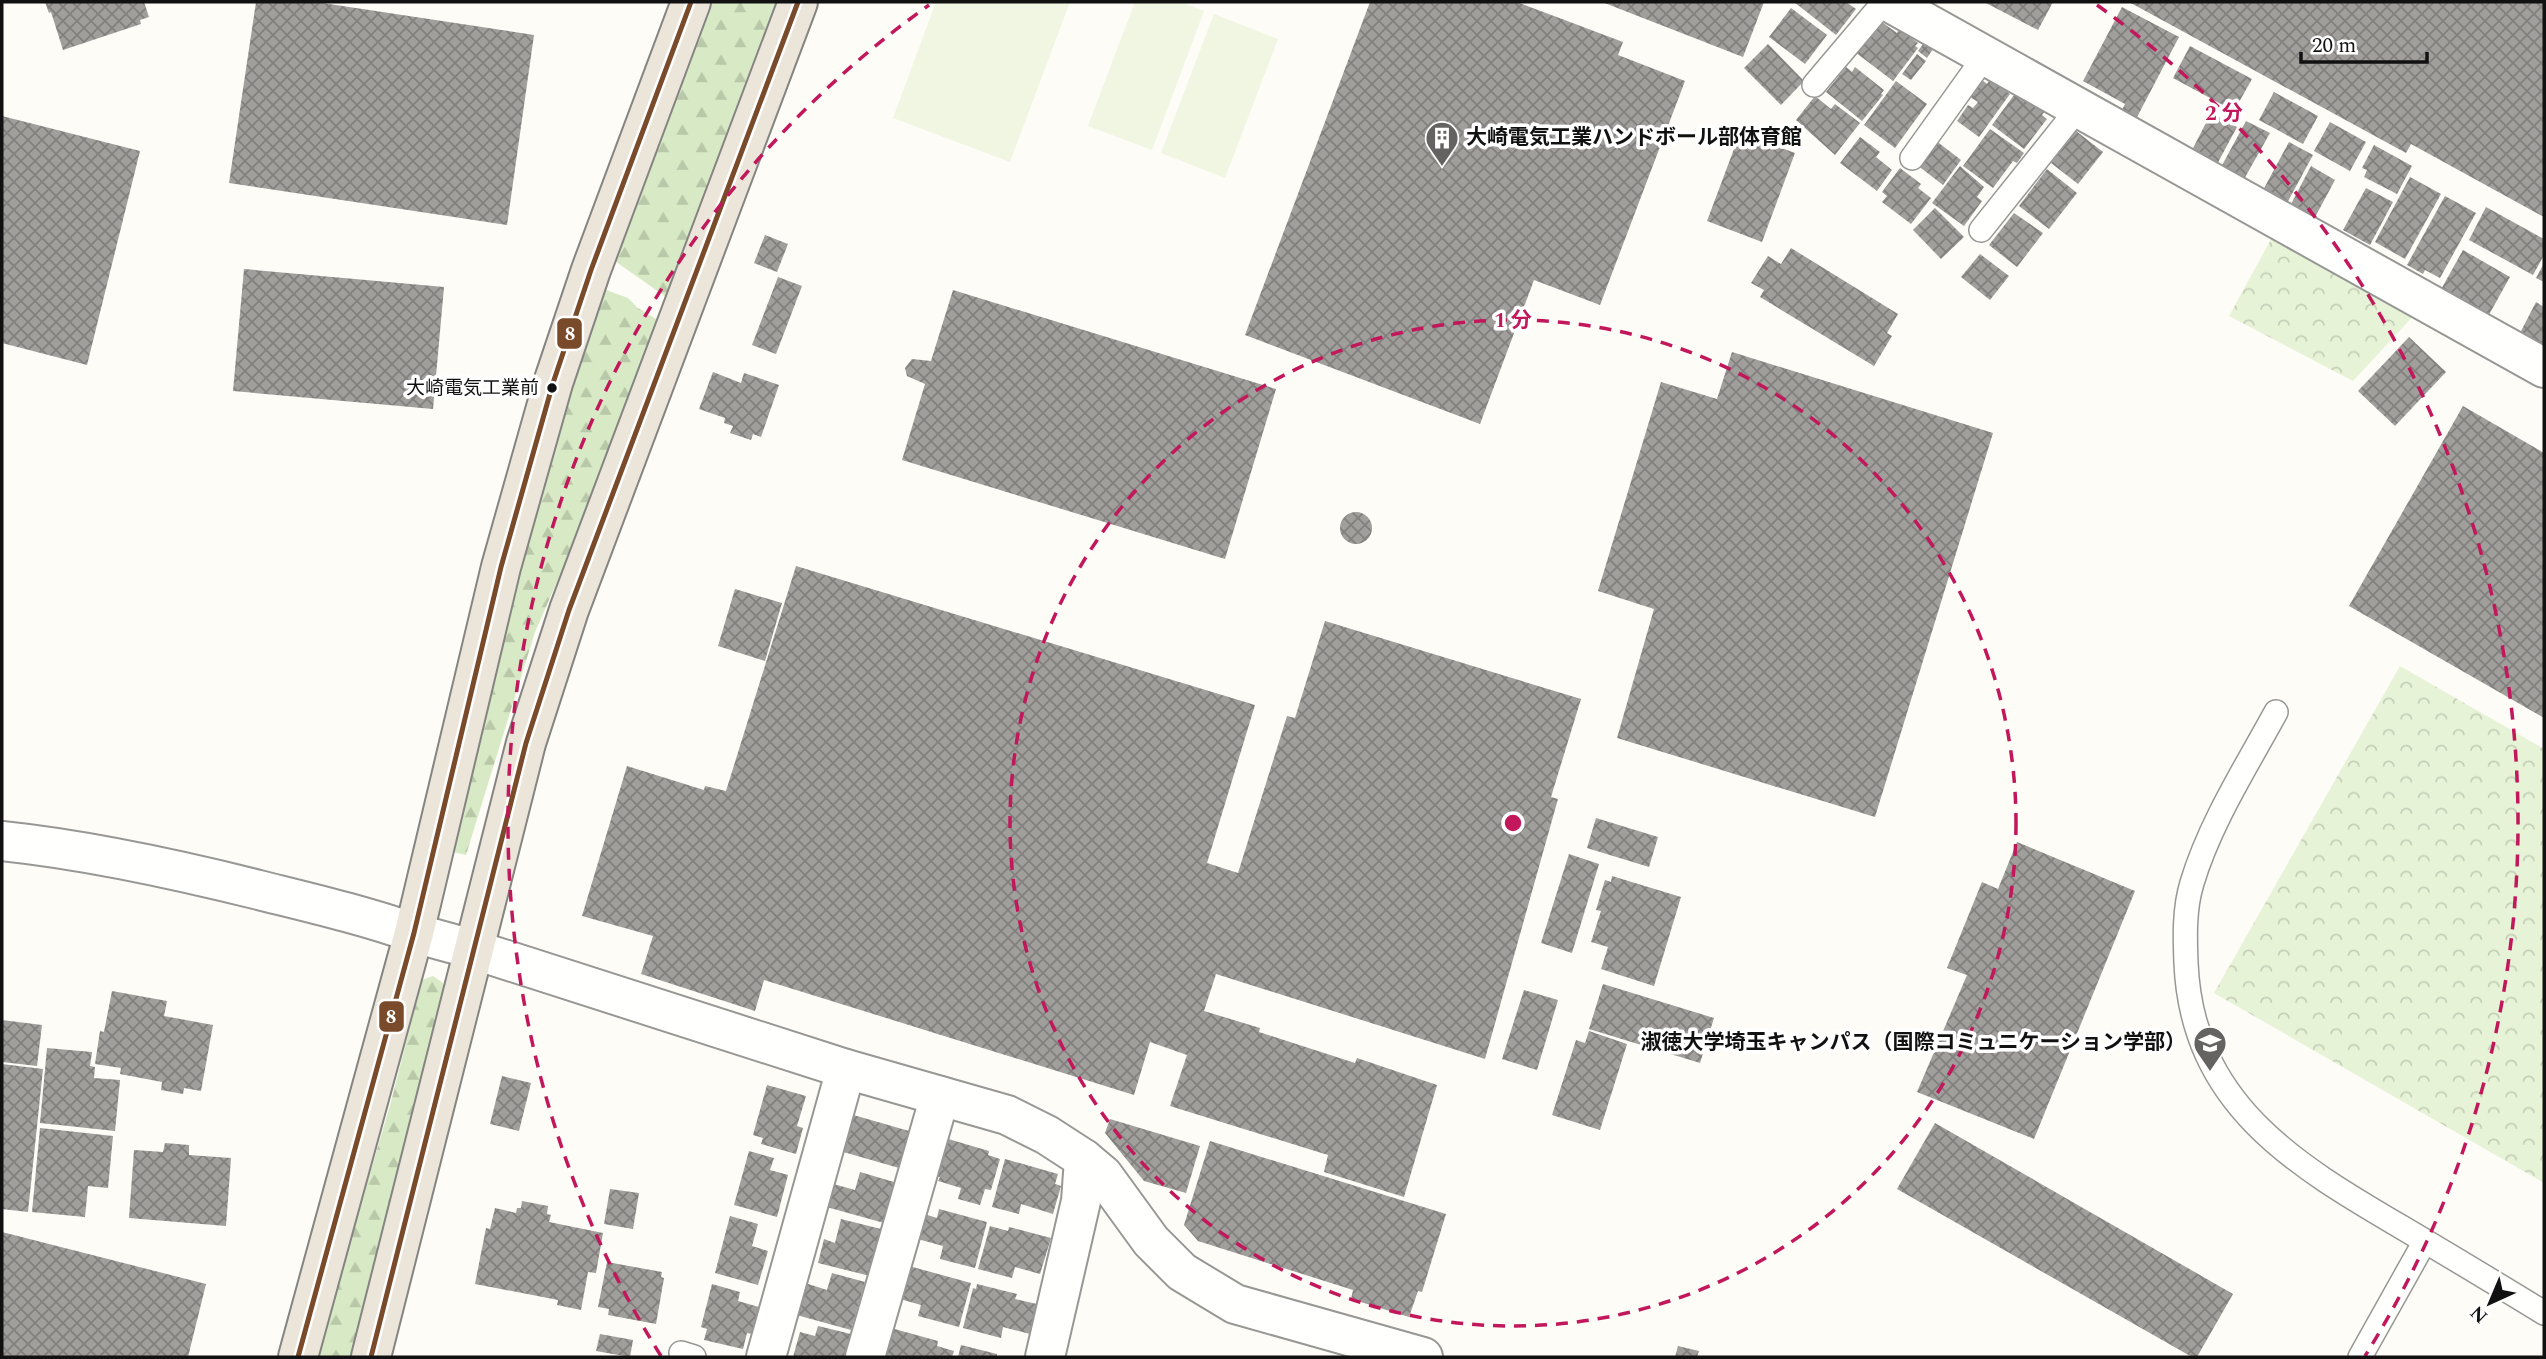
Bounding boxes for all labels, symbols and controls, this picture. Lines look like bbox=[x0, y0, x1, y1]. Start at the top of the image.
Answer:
scale bar bbox=[2301, 21, 2427, 65]
text: 20 m bbox=[2312, 30, 2356, 62]
text: 2 分 bbox=[2205, 98, 2243, 130]
building icon: 大崎電気工業ハンドボール部体育館 bbox=[1423, 119, 1461, 168]
place label: 大崎電気工業ハンドボール部体育館 bbox=[1466, 122, 1802, 154]
text: 1 分 bbox=[1494, 305, 1532, 337]
line badge: 8 bbox=[556, 317, 583, 350]
text: 8 bbox=[565, 320, 575, 349]
place label: 大崎電気工業前 bbox=[406, 374, 539, 403]
marker: 大崎電気工業前 bbox=[545, 381, 559, 395]
centre of rings bbox=[1501, 811, 1525, 835]
line badge: 8 bbox=[378, 1000, 405, 1033]
text: 8 bbox=[386, 1003, 396, 1032]
school or university icon: 淑徳大学埼玉キャンパス（国際コミュニケーション学部） bbox=[2191, 1024, 2229, 1073]
place label: 淑徳大学埼玉キャンパス（国際コミュニケーション学部） bbox=[1640, 1027, 2186, 1059]
north arrow bbox=[2455, 1268, 2525, 1338]
text: N bbox=[2464, 1298, 2495, 1330]

